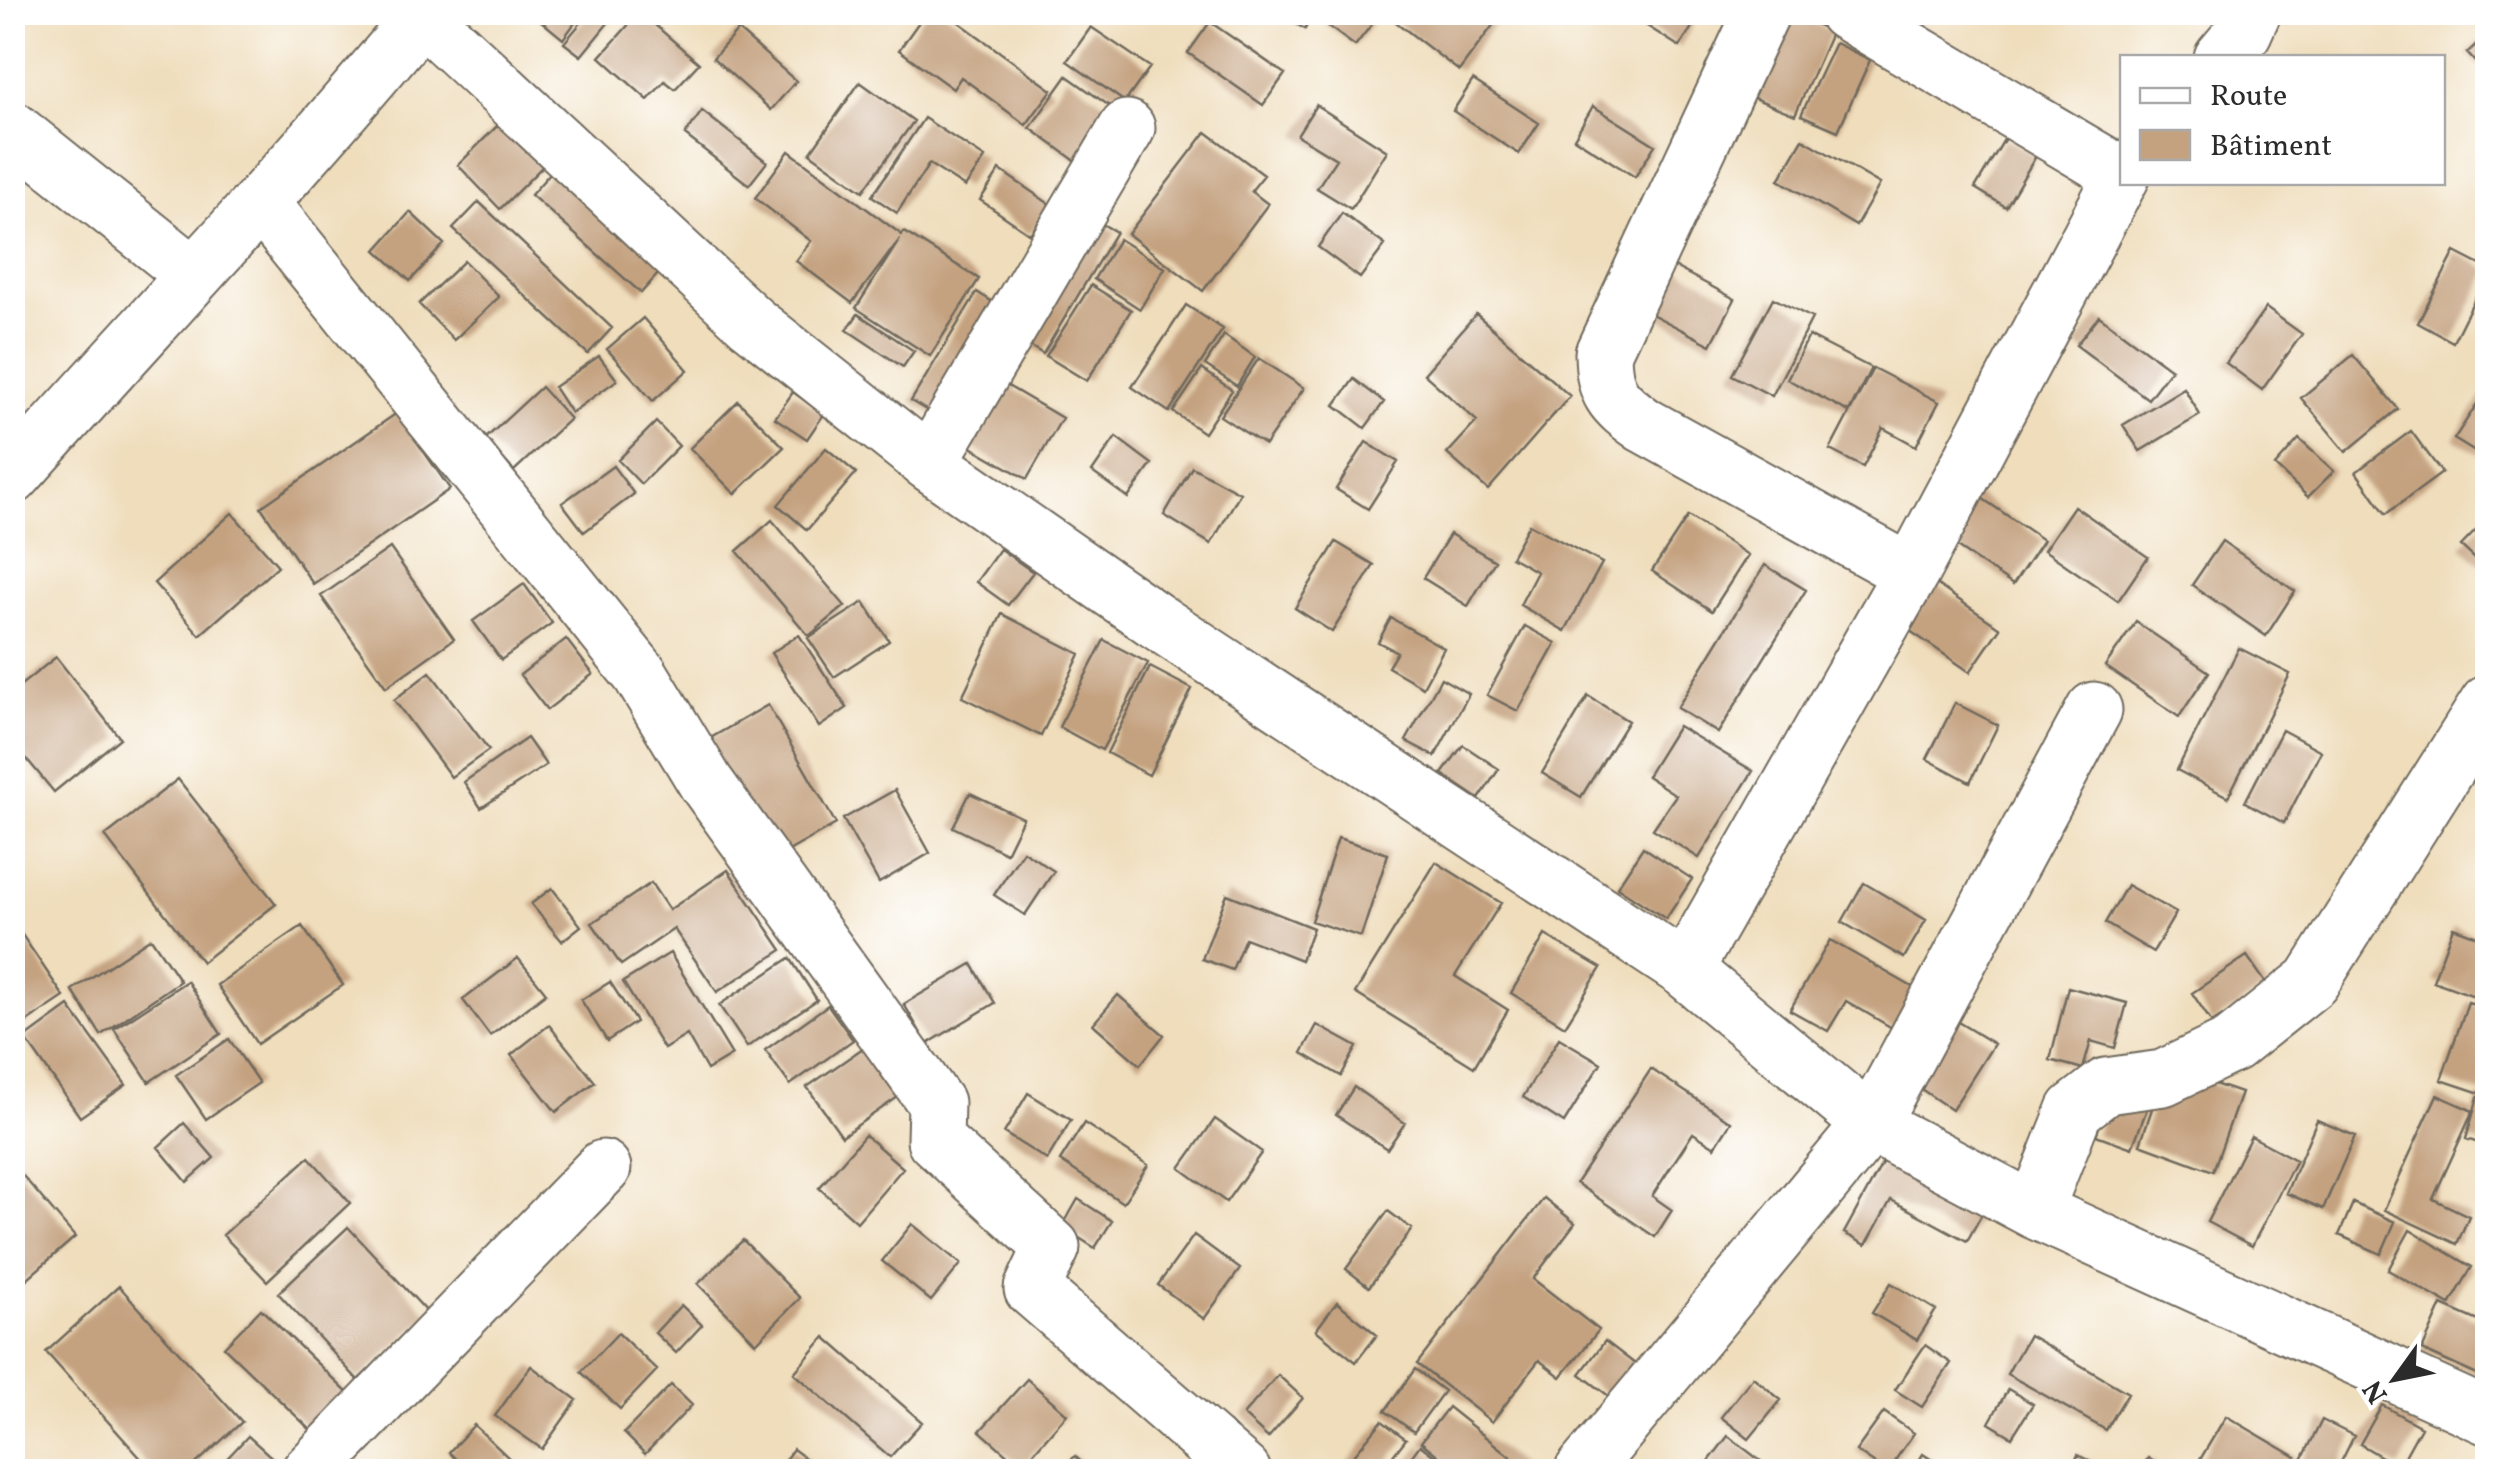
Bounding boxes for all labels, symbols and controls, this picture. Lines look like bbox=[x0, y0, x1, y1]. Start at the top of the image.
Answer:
legend bbox=[2120, 55, 2445, 185]
text: Route bbox=[2210, 76, 2287, 118]
text: Bâtiment bbox=[2210, 126, 2332, 168]
north arrow bbox=[2345, 1329, 2445, 1429]
text: N bbox=[2354, 1372, 2398, 1410]

